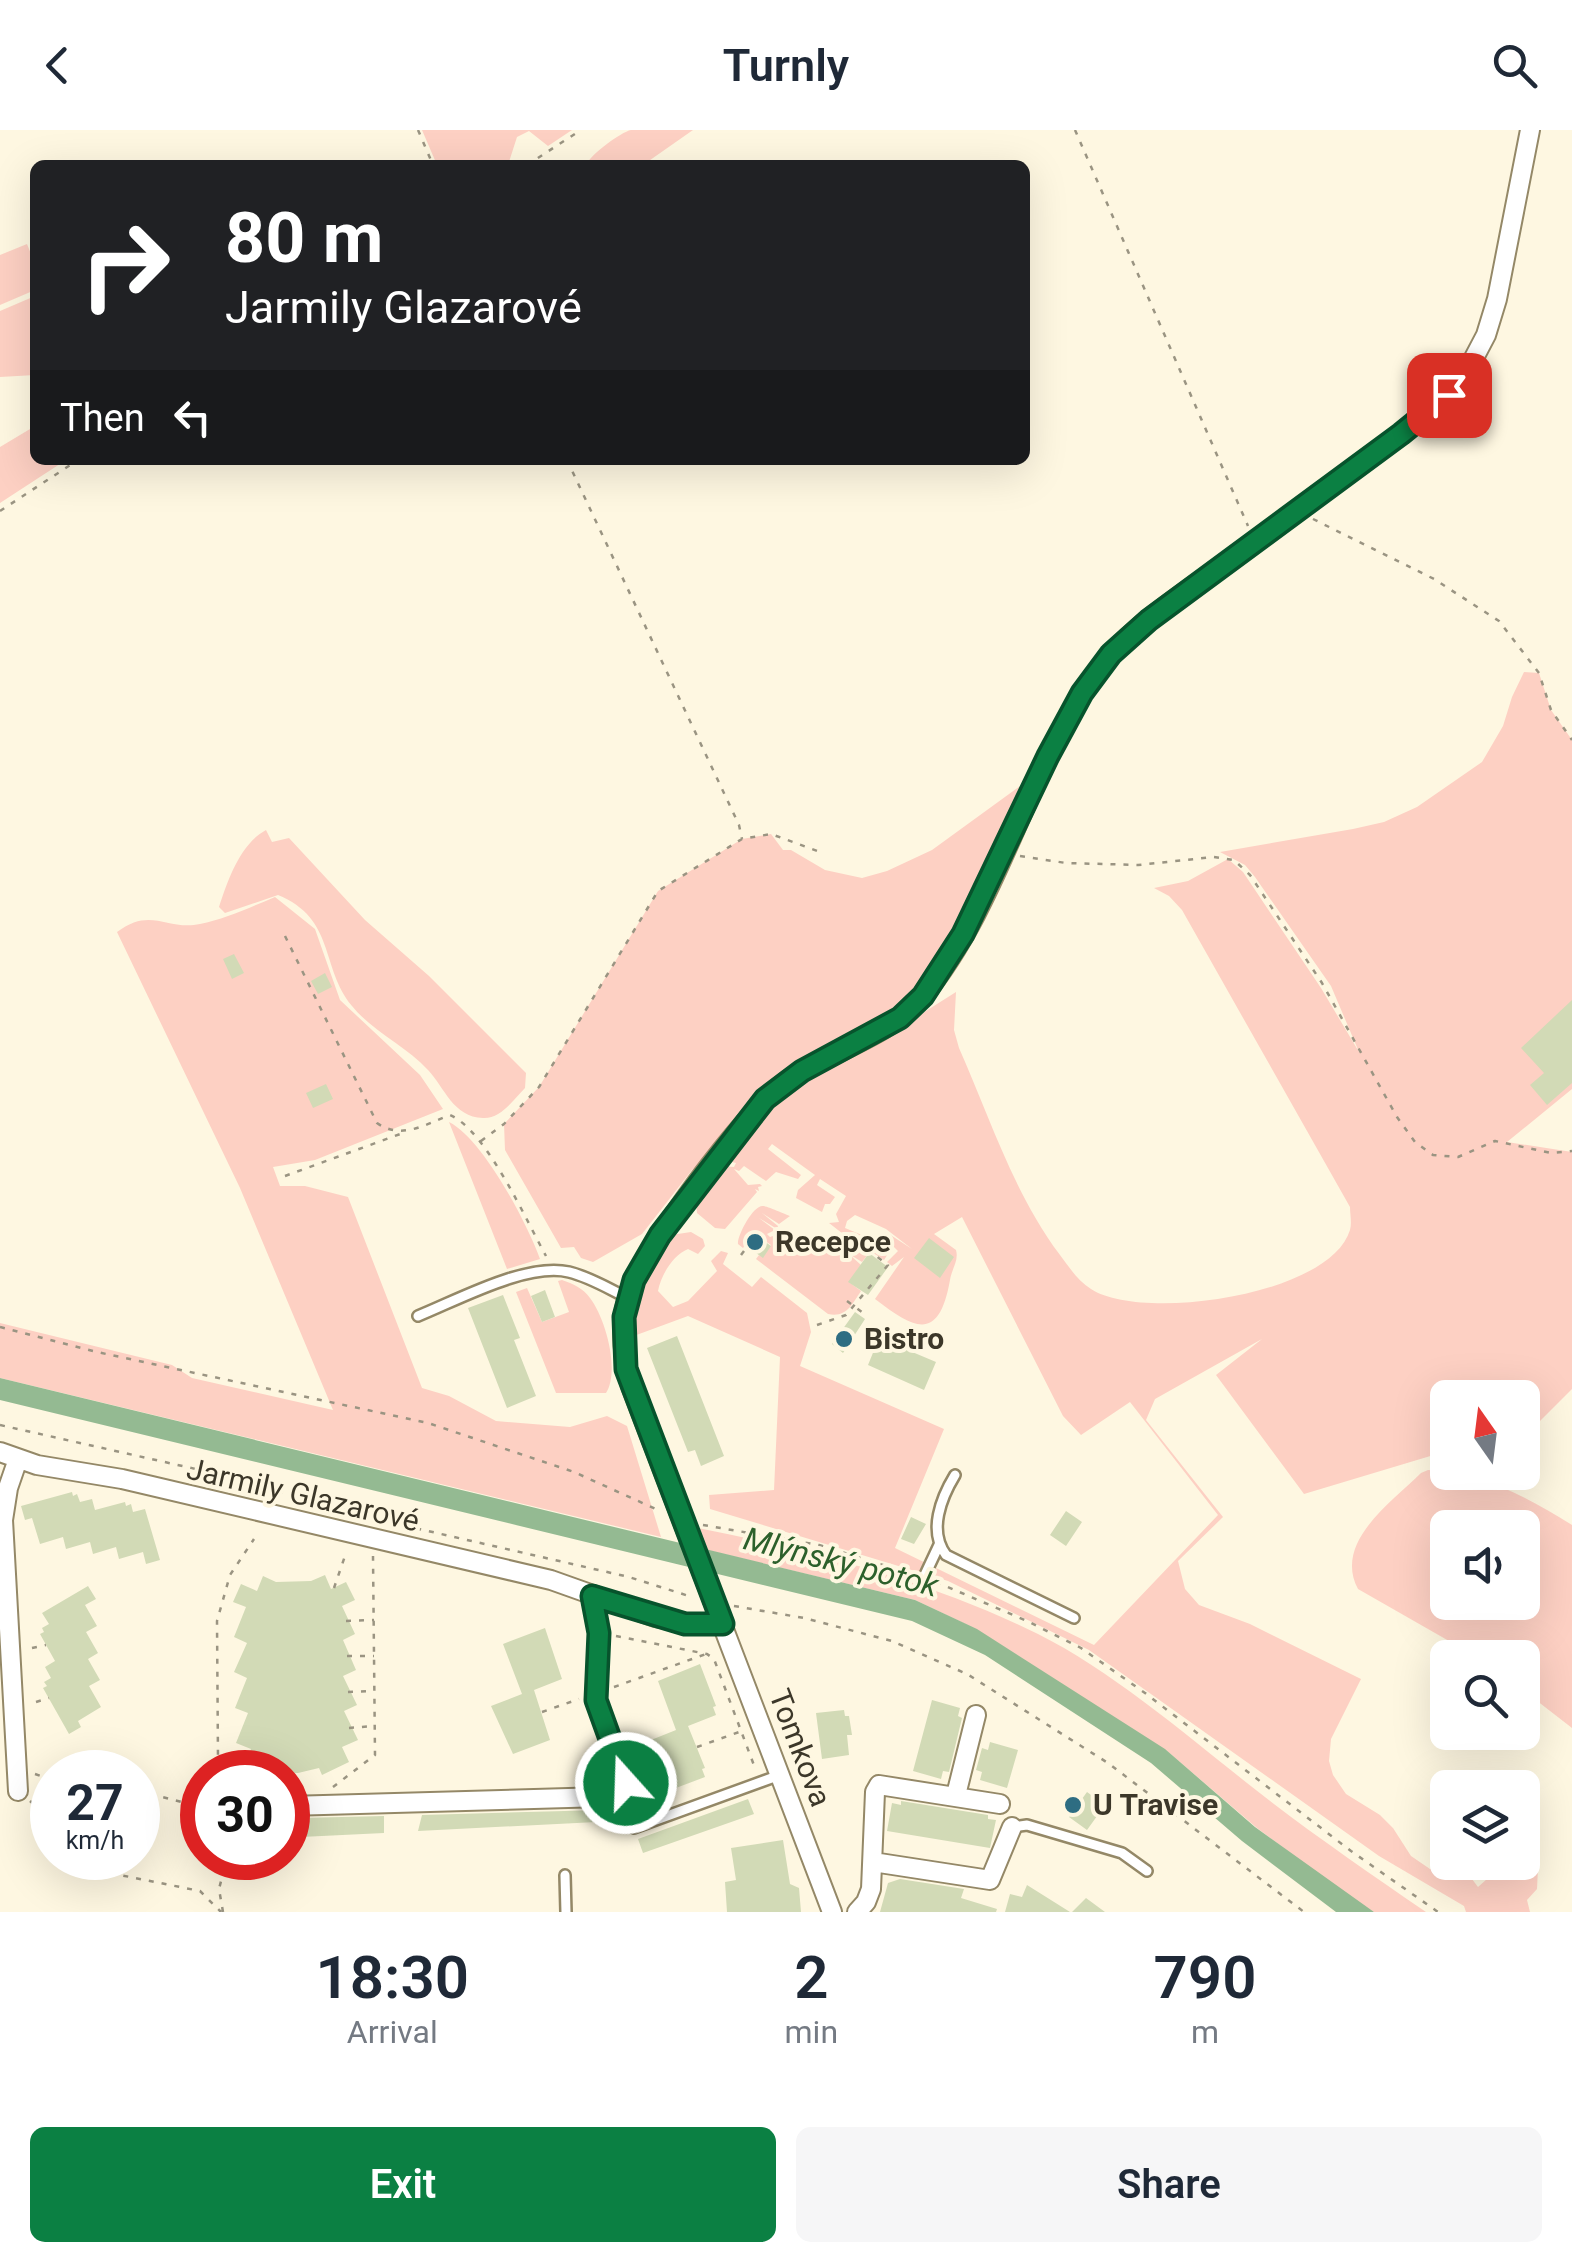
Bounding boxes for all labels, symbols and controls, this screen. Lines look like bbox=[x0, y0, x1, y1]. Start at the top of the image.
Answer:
icon: back bbox=[30, 38, 85, 93]
icon: search bbox=[1487, 38, 1542, 93]
text: Turnly bbox=[723, 39, 849, 92]
text: 80 m bbox=[225, 197, 383, 279]
icon: right bbox=[60, 200, 190, 330]
text: Jarmily Glazarové bbox=[225, 281, 582, 334]
pin bbox=[1407, 353, 1492, 438]
icon: arrive bbox=[1422, 368, 1477, 423]
icon: left bbox=[165, 390, 220, 445]
text: Then bbox=[60, 396, 145, 440]
place label: Recepce bbox=[775, 1224, 891, 1259]
marker: Recepce bbox=[744, 1231, 766, 1253]
place label: Bistro bbox=[864, 1321, 944, 1356]
marker: Bistro bbox=[833, 1328, 855, 1350]
north arrow bbox=[1430, 1380, 1540, 1490]
map controls bbox=[1430, 1380, 1540, 1880]
street label: Jarmily Glazarové bbox=[183, 1451, 423, 1538]
button: sound bbox=[1430, 1510, 1540, 1620]
water label: Mlýnský potok bbox=[740, 1519, 943, 1605]
button: search bbox=[1430, 1640, 1540, 1750]
street label: Tomkova bbox=[762, 1684, 839, 1811]
position arrow bbox=[574, 1731, 678, 1835]
speed limit sign: 30 bbox=[180, 1750, 310, 1880]
button: layers bbox=[1430, 1770, 1540, 1880]
text: 27 bbox=[66, 1774, 124, 1832]
place label: U Travise bbox=[1093, 1787, 1218, 1822]
marker: U Travise bbox=[1062, 1794, 1084, 1816]
text: km/h bbox=[66, 1826, 124, 1855]
text: 18:30 bbox=[316, 1942, 469, 2013]
text: 2 bbox=[794, 1942, 828, 2013]
text: 790 bbox=[1154, 1942, 1256, 2013]
text: Arrival bbox=[347, 2013, 438, 2051]
text: min bbox=[785, 2013, 838, 2051]
text: m bbox=[1191, 2013, 1219, 2051]
button: Exit bbox=[30, 2127, 776, 2242]
button: Share bbox=[796, 2127, 1542, 2242]

